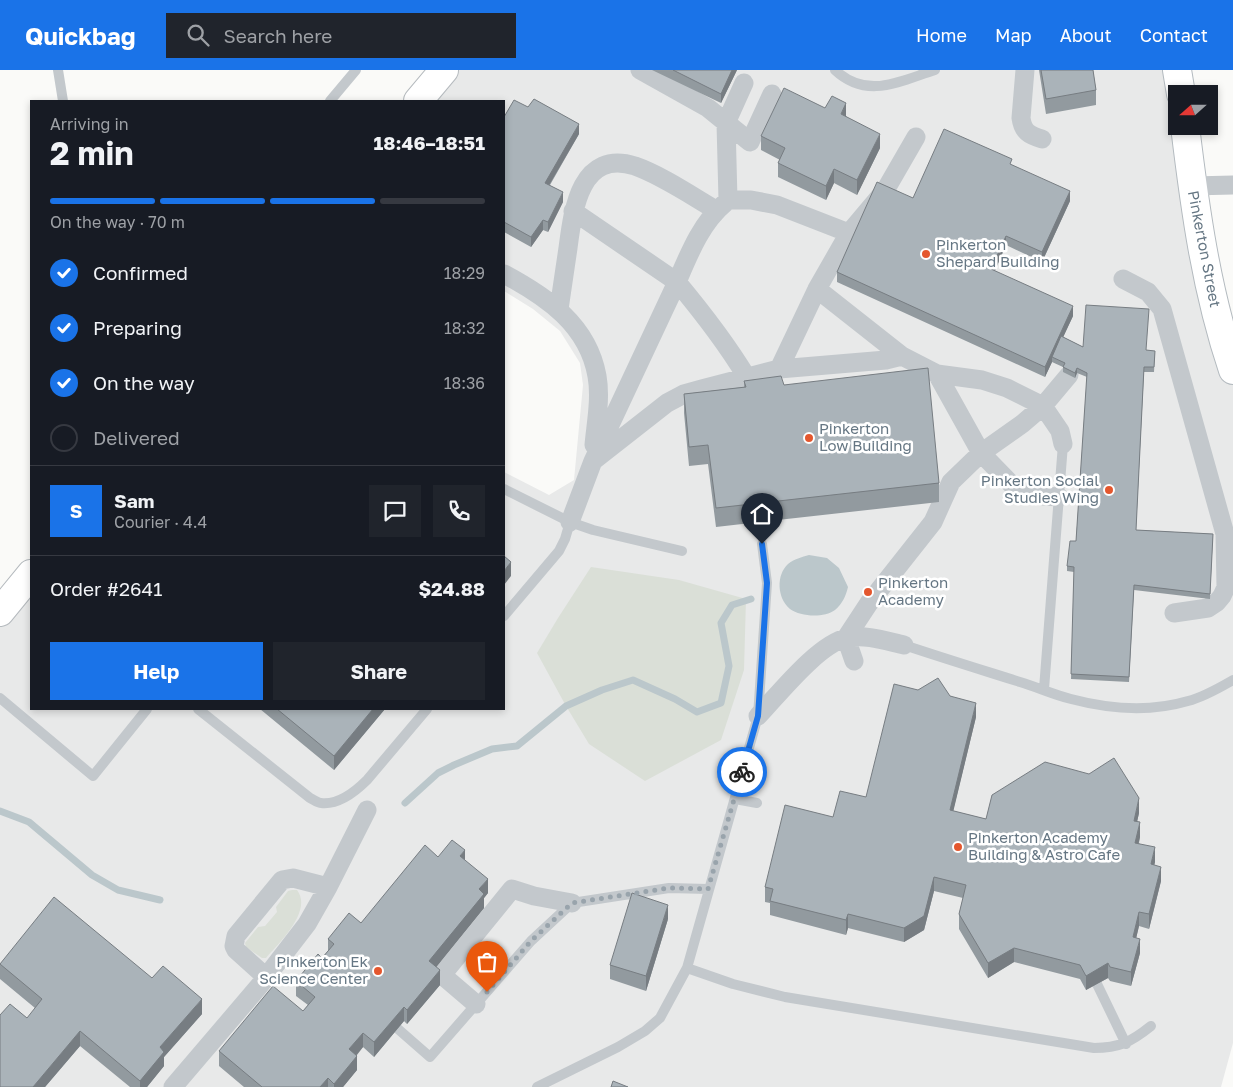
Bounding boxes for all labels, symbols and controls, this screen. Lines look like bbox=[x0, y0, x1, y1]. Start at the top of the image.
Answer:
search box bbox=[166, 13, 516, 58]
text: Quickbag bbox=[25, 21, 136, 50]
icon: search bbox=[184, 21, 212, 49]
text: Search here bbox=[224, 24, 332, 47]
text: Home bbox=[916, 24, 967, 46]
text: Map bbox=[995, 24, 1032, 46]
text: About bbox=[1060, 24, 1112, 46]
text: Contact bbox=[1140, 24, 1208, 46]
north arrow bbox=[1168, 85, 1218, 135]
map controls bbox=[1168, 85, 1218, 135]
text: Arriving in bbox=[50, 114, 129, 134]
text: 18:46–18:51 bbox=[374, 131, 485, 154]
text: 2 min bbox=[50, 134, 134, 172]
street label: Pinkerton Street bbox=[1185, 189, 1225, 309]
text: On the way · 70 m bbox=[50, 212, 185, 232]
place label: Pinkerton Shepard Building bbox=[936, 235, 1059, 270]
marker: Pinkerton Shepard Building bbox=[920, 248, 932, 260]
icon: check bbox=[50, 259, 78, 287]
text: Confirmed bbox=[93, 261, 188, 284]
text: 18:29 bbox=[444, 263, 485, 283]
icon: check bbox=[50, 314, 78, 342]
text: Preparing bbox=[93, 316, 182, 339]
text: 18:32 bbox=[444, 318, 485, 338]
icon: check bbox=[50, 369, 78, 397]
text: On the way bbox=[93, 371, 195, 394]
text: 18:36 bbox=[444, 373, 485, 393]
place label: Pinkerton Low Building bbox=[819, 419, 912, 454]
text: Delivered bbox=[93, 426, 180, 449]
marker: Pinkerton Low Building bbox=[803, 432, 815, 444]
place label: Pinkerton Social Studies Wing bbox=[981, 471, 1099, 506]
marker: Pinkerton Social Studies Wing bbox=[1103, 484, 1115, 496]
button: chat bbox=[369, 485, 421, 537]
button: phone bbox=[433, 485, 485, 537]
text: Sam bbox=[114, 489, 154, 512]
pin bbox=[741, 493, 783, 544]
text: S bbox=[70, 499, 82, 522]
icon: home bbox=[748, 500, 776, 528]
text: Courier · 4.4 bbox=[114, 512, 207, 532]
place label: Pinkerton Academy bbox=[878, 573, 948, 608]
text: Order #2641 bbox=[50, 577, 162, 600]
text: $24.88 bbox=[418, 577, 485, 600]
marker: Pinkerton Academy bbox=[862, 586, 874, 598]
button: Help bbox=[50, 642, 263, 700]
button: Share bbox=[273, 642, 485, 700]
courier bbox=[717, 747, 767, 797]
icon: bike bbox=[728, 758, 756, 786]
place label: Pinkerton Academy Building & Astro Cafe bbox=[968, 828, 1120, 863]
marker: Pinkerton Academy Building & Astro Cafe bbox=[952, 841, 964, 853]
pin bbox=[466, 941, 508, 992]
icon: bag bbox=[473, 948, 501, 976]
place label: Pinkerton Ek Science Center bbox=[259, 952, 369, 987]
marker: Pinkerton Ek Science Center bbox=[372, 965, 384, 977]

